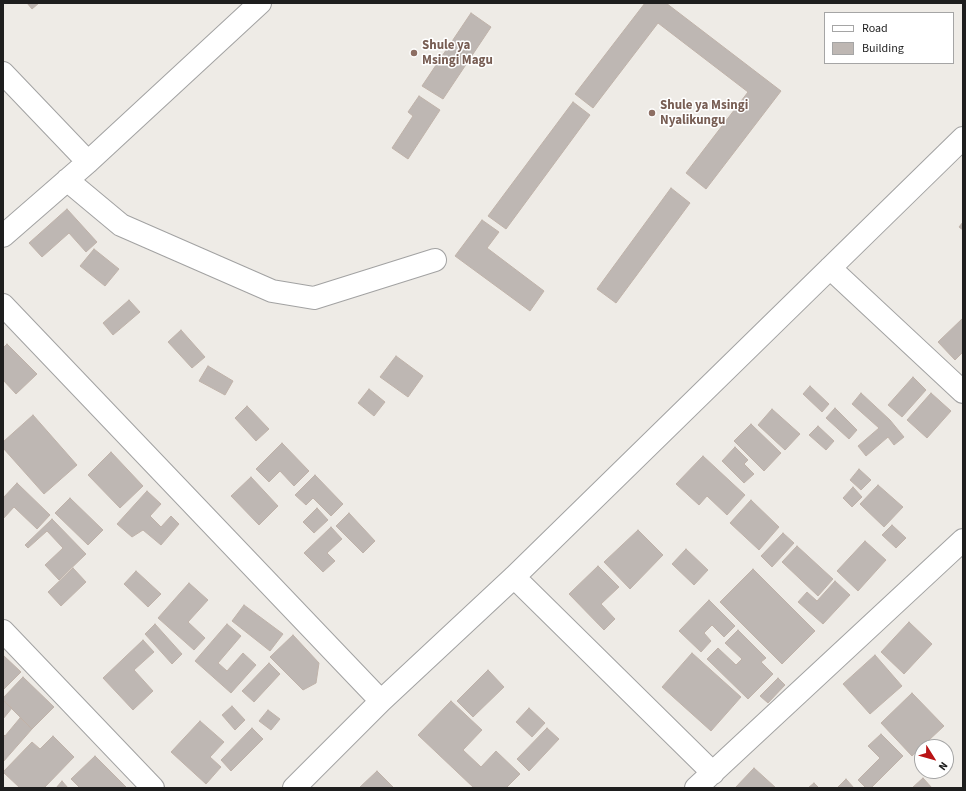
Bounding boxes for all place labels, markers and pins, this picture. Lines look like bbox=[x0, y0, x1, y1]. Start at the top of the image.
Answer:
place label: Shule ya Msingi Magu bbox=[422, 38, 493, 69]
marker: Shule ya Msingi Magu bbox=[409, 48, 419, 58]
place label: Shule ya Msingi Nyalikungu bbox=[660, 98, 748, 129]
marker: Shule ya Msingi Nyalikungu bbox=[647, 108, 657, 118]

